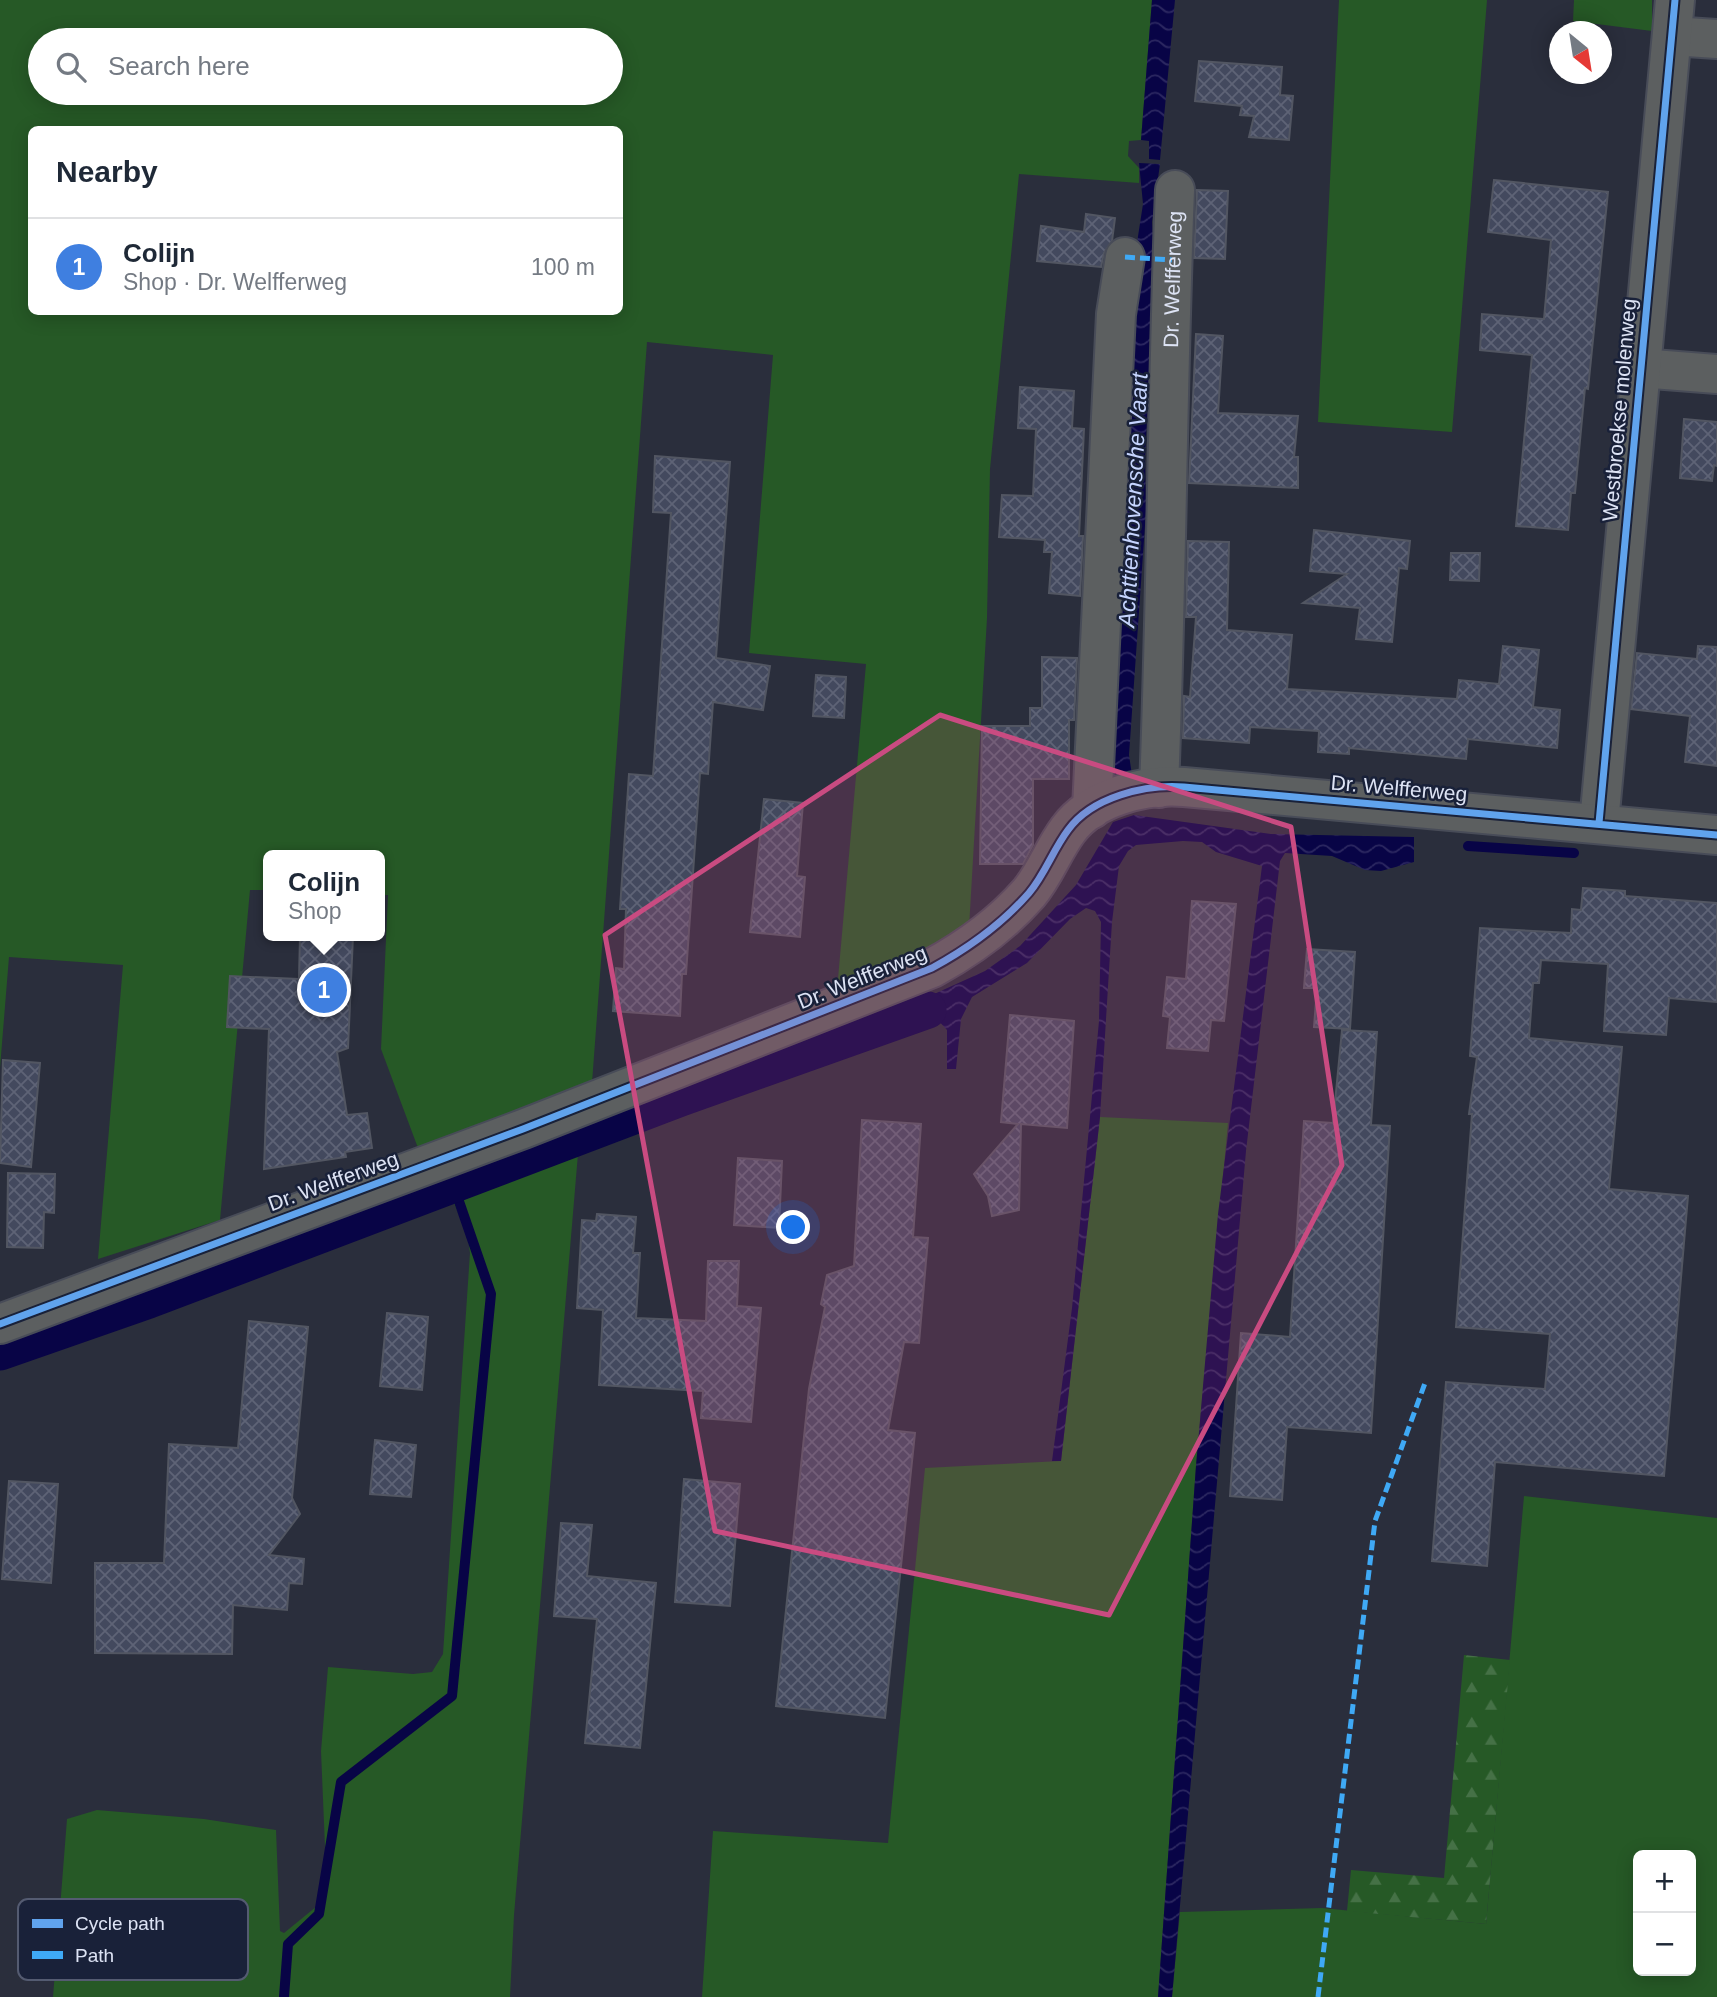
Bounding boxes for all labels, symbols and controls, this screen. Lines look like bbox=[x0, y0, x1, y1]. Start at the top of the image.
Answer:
north arrow bbox=[1549, 21, 1612, 84]
search box bbox=[28, 28, 623, 105]
icon: search bbox=[52, 48, 90, 86]
text: Search here bbox=[108, 51, 250, 81]
text: Nearby bbox=[56, 155, 158, 188]
street label: Dr. Welfferweg bbox=[1159, 210, 1186, 348]
text: Colijn bbox=[123, 238, 195, 268]
text: 1 bbox=[73, 254, 85, 280]
text: 100 m bbox=[531, 254, 595, 280]
text: Shop · Dr. Welfferweg bbox=[123, 269, 347, 295]
street label: Westbroekse molenweg bbox=[1598, 298, 1640, 522]
water label: Achttienhovensche Vaart bbox=[1113, 370, 1153, 630]
street label: Dr. Welfferweg bbox=[1330, 771, 1468, 805]
popup bbox=[263, 850, 385, 941]
text: Colijn bbox=[288, 867, 360, 897]
text: Shop bbox=[288, 898, 342, 924]
street label: Dr. Welfferweg bbox=[794, 941, 930, 1013]
pin: 1 bbox=[301, 964, 347, 1016]
street label: Dr. Welfferweg bbox=[265, 1147, 401, 1215]
your location bbox=[776, 1210, 810, 1244]
map controls bbox=[1633, 1850, 1696, 1976]
button: + bbox=[1633, 1850, 1696, 1913]
legend bbox=[18, 1899, 248, 1980]
text: Cycle path bbox=[75, 1913, 165, 1934]
button: − bbox=[1633, 1913, 1696, 1976]
text: Path bbox=[75, 1945, 114, 1966]

